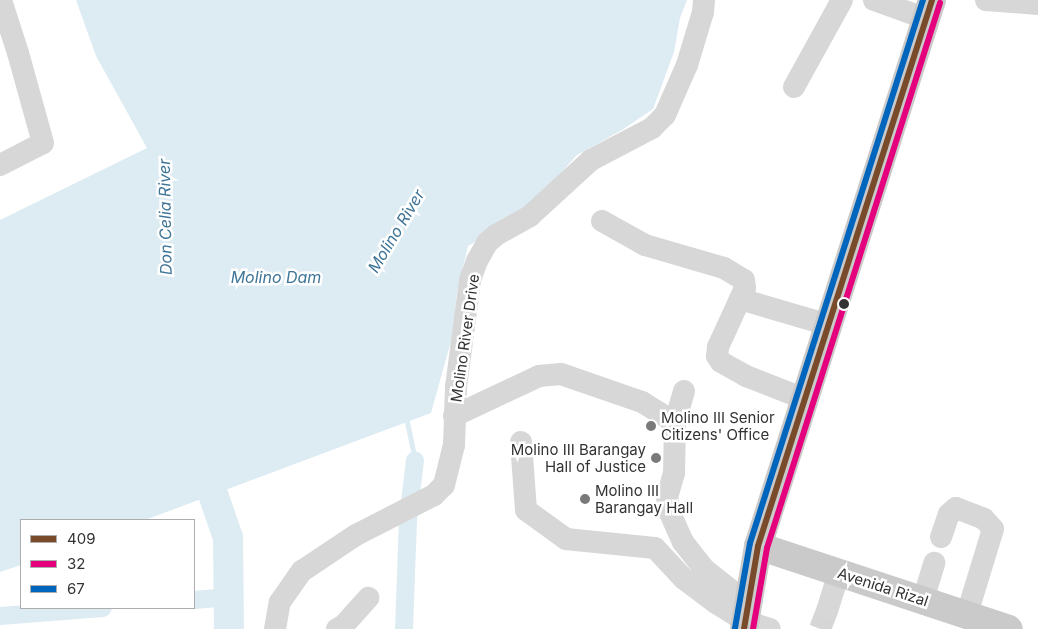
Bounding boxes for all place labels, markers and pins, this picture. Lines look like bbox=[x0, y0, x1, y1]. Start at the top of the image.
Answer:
unlabelled marker bbox=[839, 299, 849, 309]
place label: Molino III Senior Citizens' Office bbox=[661, 408, 775, 443]
marker: Molino III Senior Citizens' Office bbox=[645, 420, 657, 432]
place label: Molino III Barangay Hall of Justice bbox=[511, 440, 646, 475]
marker: Molino III Barangay Hall of Justice bbox=[650, 452, 662, 464]
place label: Molino III Barangay Hall bbox=[595, 481, 693, 516]
marker: Molino III Barangay Hall bbox=[579, 493, 591, 505]

